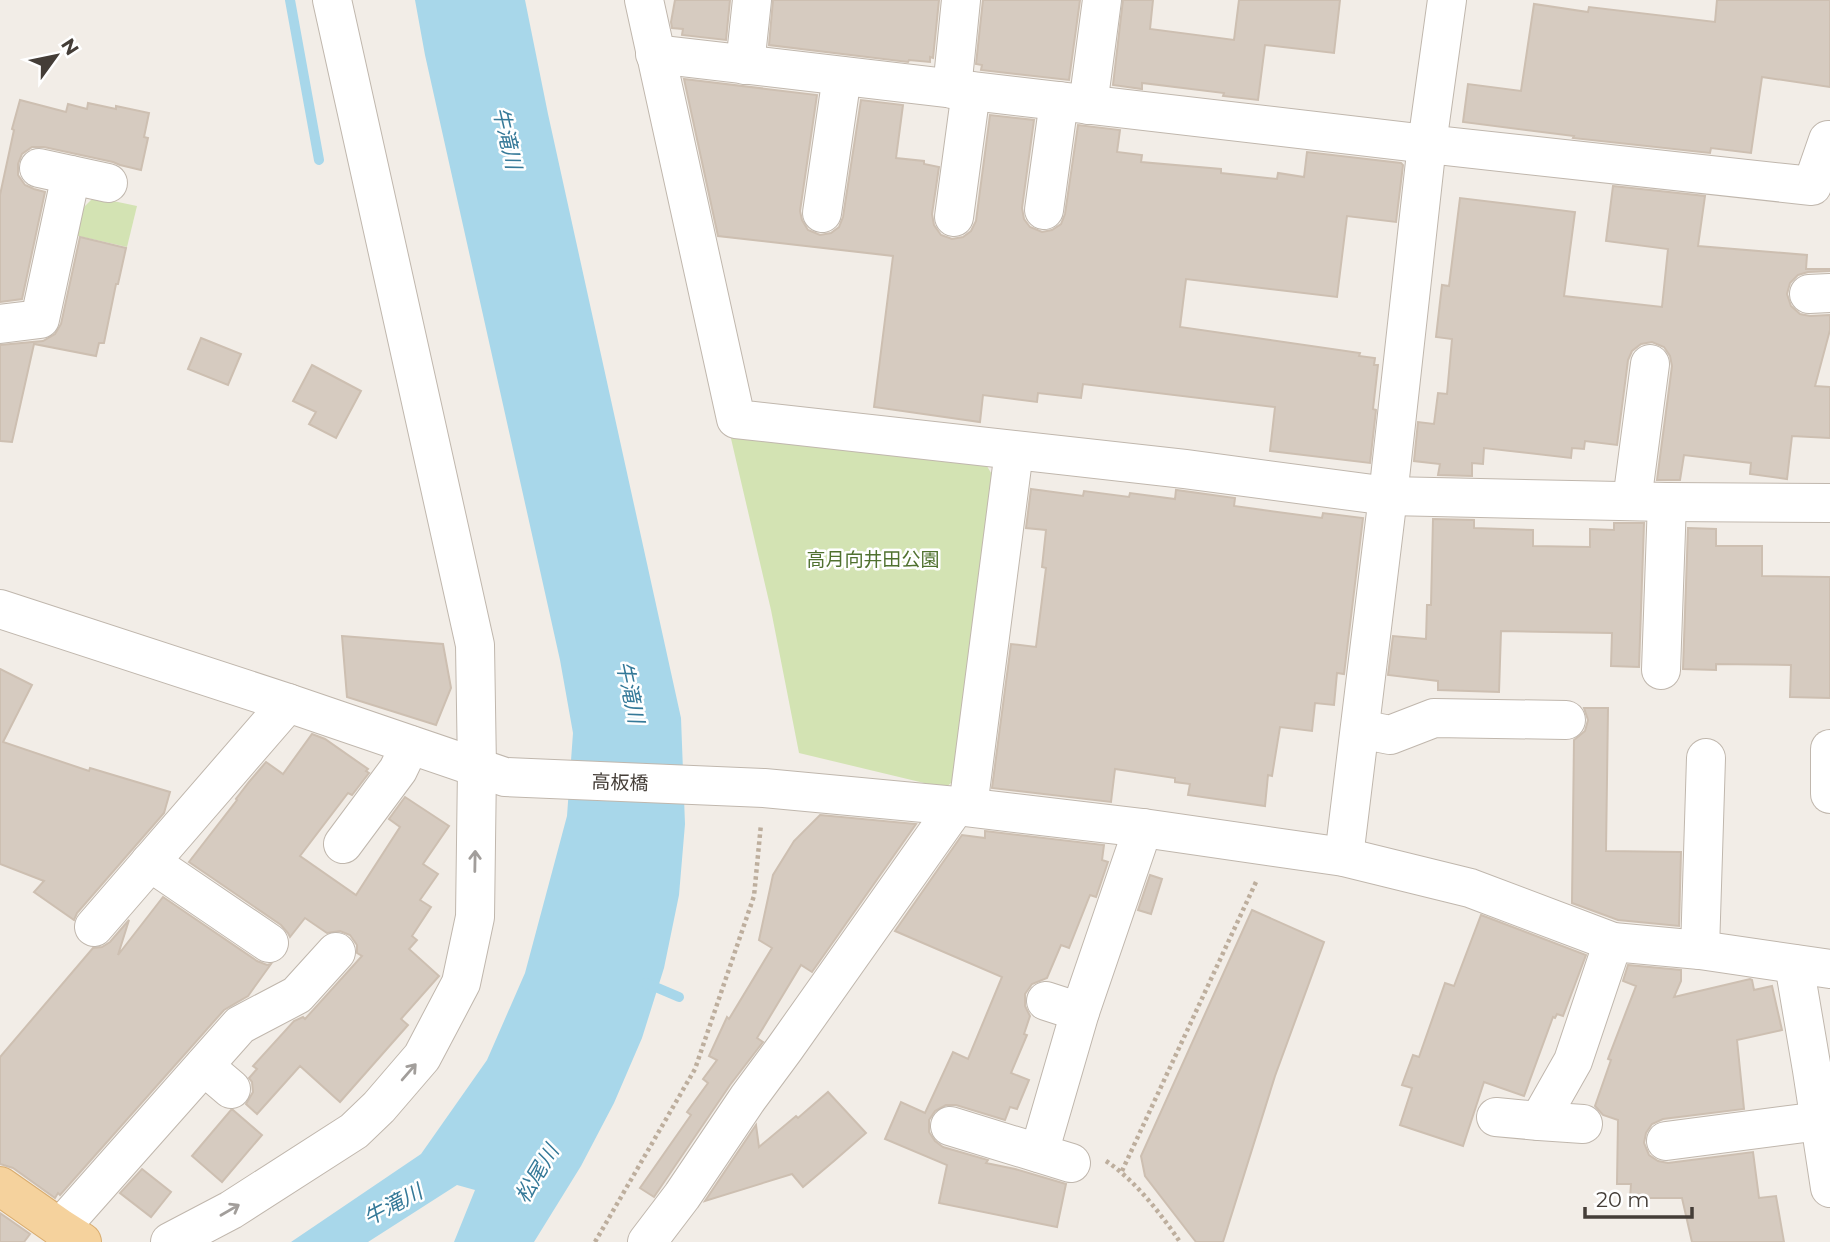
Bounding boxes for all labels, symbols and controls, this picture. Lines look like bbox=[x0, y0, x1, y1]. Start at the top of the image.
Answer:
north arrow bbox=[21, 21, 91, 91]
text: N bbox=[56, 34, 84, 60]
water label: 牛滝川 bbox=[488, 104, 527, 173]
park label: 高月向井田公園 bbox=[806, 548, 940, 571]
water label: 牛滝川 bbox=[612, 658, 650, 727]
street label: 高板橋 bbox=[591, 770, 649, 795]
one-way arrow bbox=[469, 850, 482, 873]
one-way arrow bbox=[401, 1064, 417, 1082]
water label: 松尾川 bbox=[510, 1139, 565, 1207]
scale bar bbox=[1585, 1176, 1692, 1220]
water label: 牛滝川 bbox=[359, 1178, 428, 1230]
text: 20 m bbox=[1596, 1187, 1650, 1212]
one-way arrow bbox=[219, 1203, 240, 1216]

